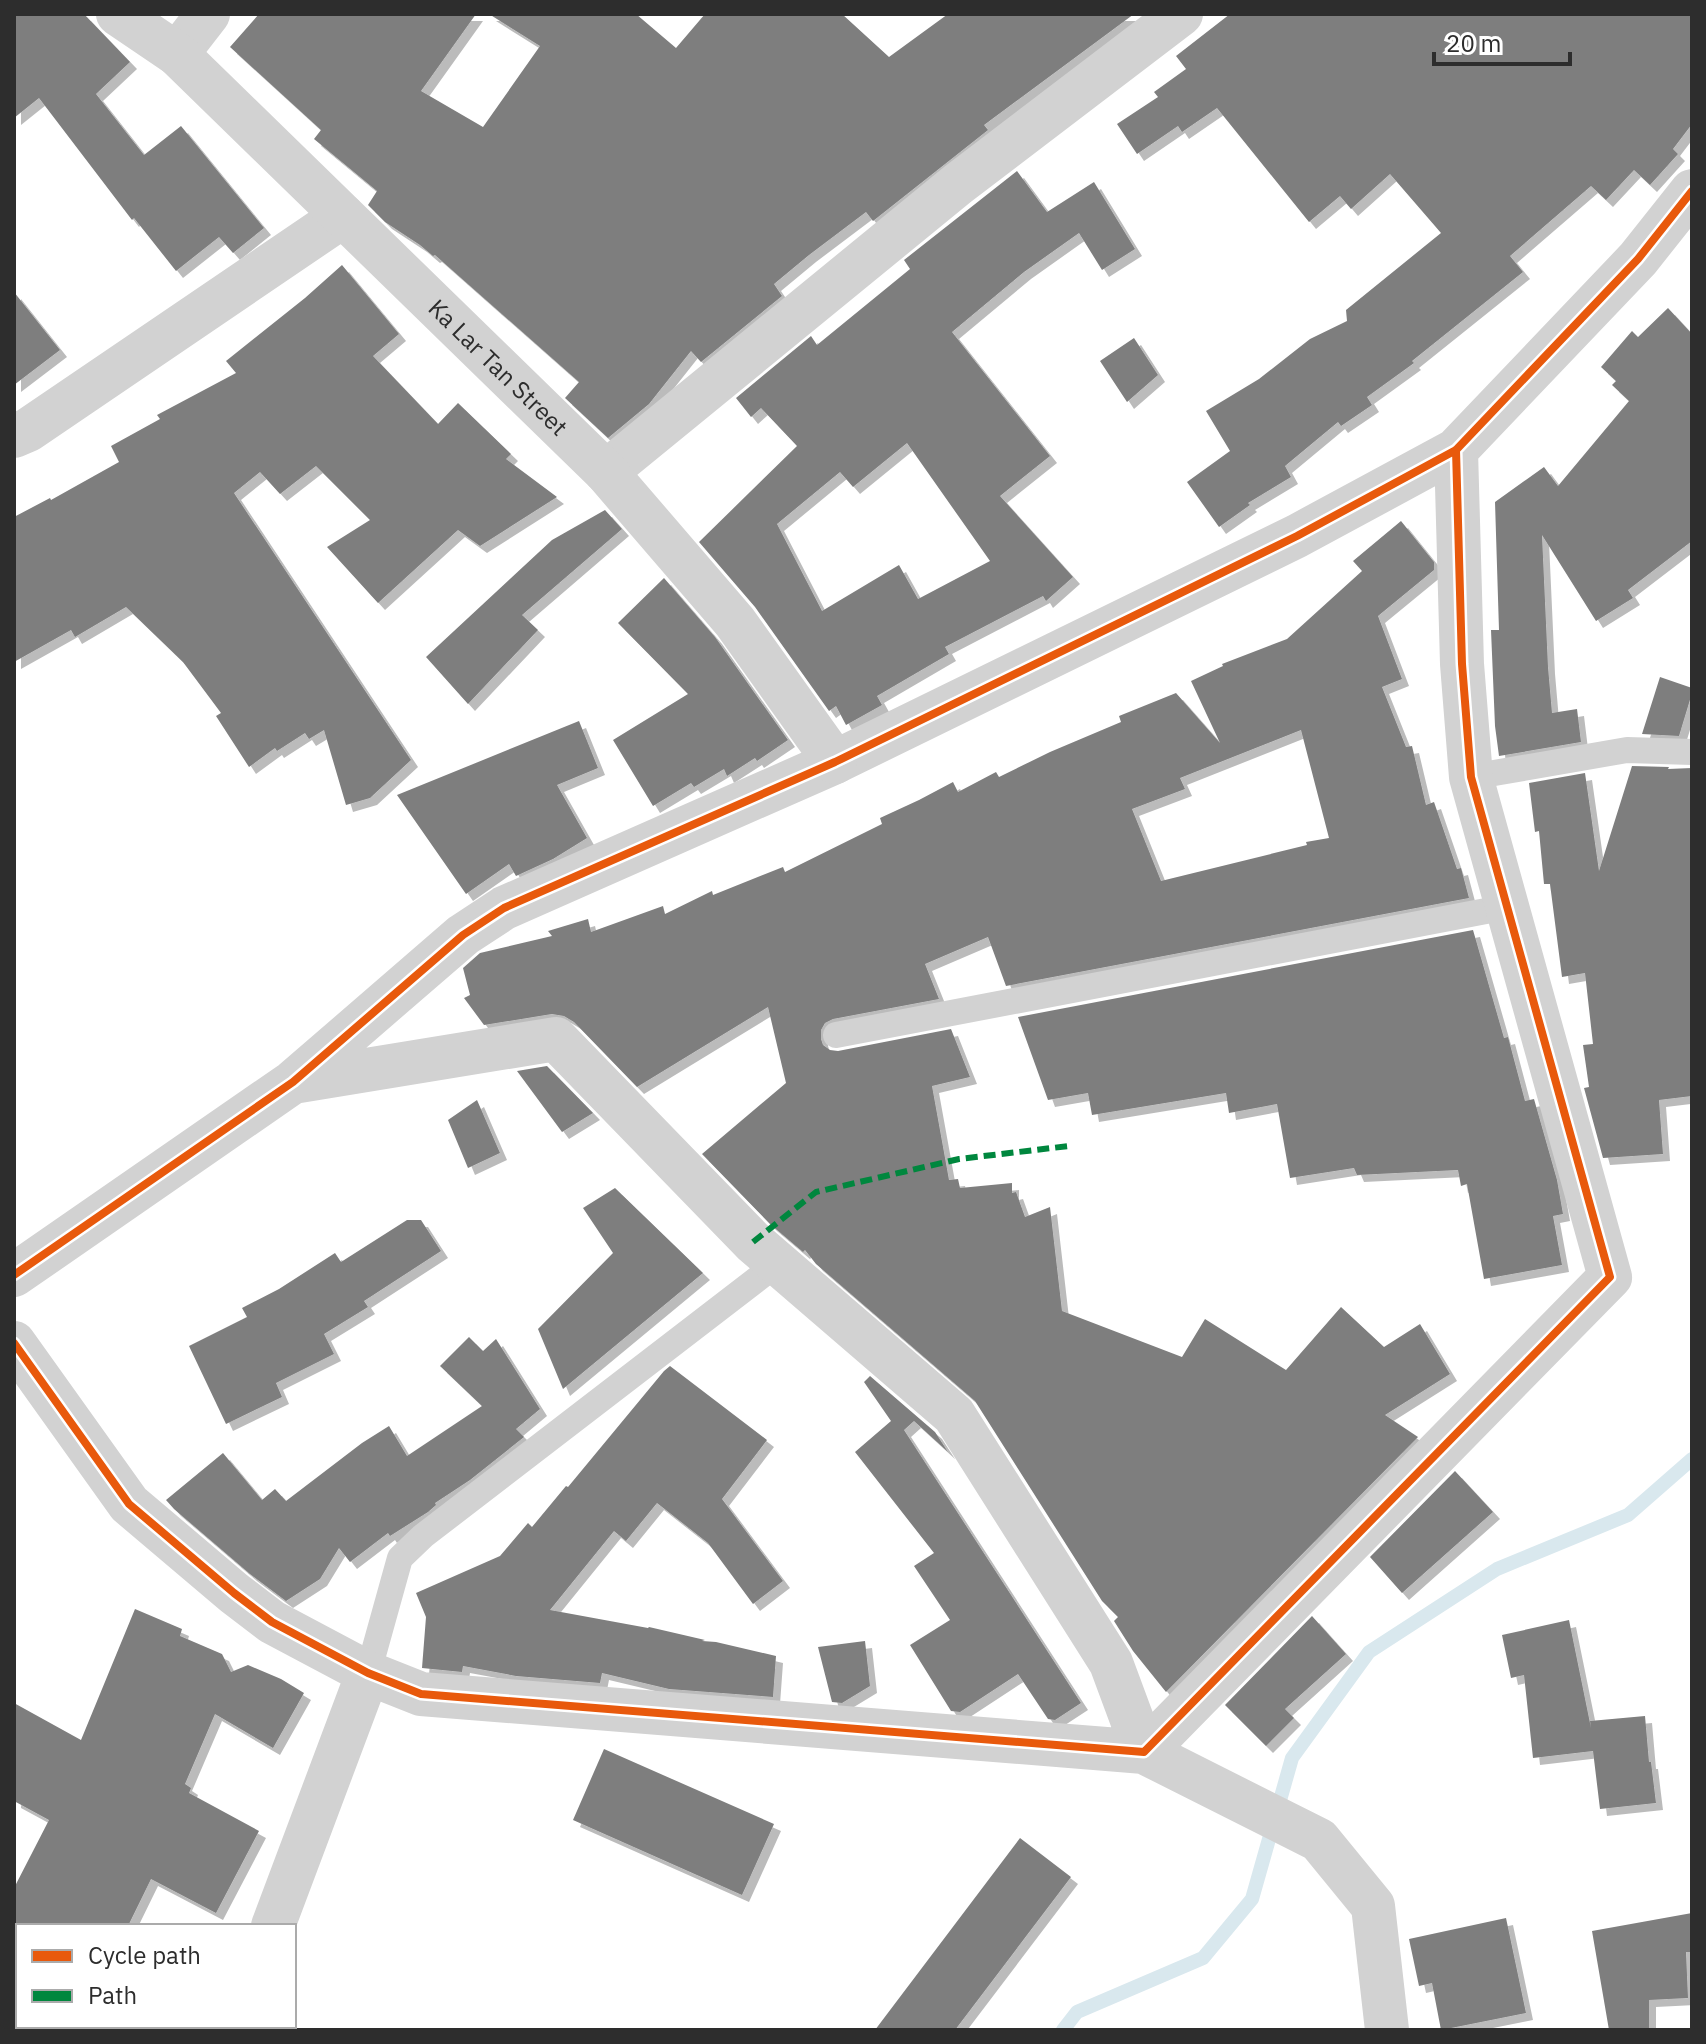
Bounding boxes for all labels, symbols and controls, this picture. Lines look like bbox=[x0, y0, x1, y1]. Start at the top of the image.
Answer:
scale bar bbox=[1434, 16, 1570, 66]
text: 20 m bbox=[1446, 27, 1501, 59]
street label: Ka Lar Tan Street bbox=[422, 292, 575, 442]
legend bbox=[16, 1924, 296, 2028]
text: Cycle path bbox=[88, 1939, 201, 1971]
text: Path bbox=[88, 1979, 137, 2011]

